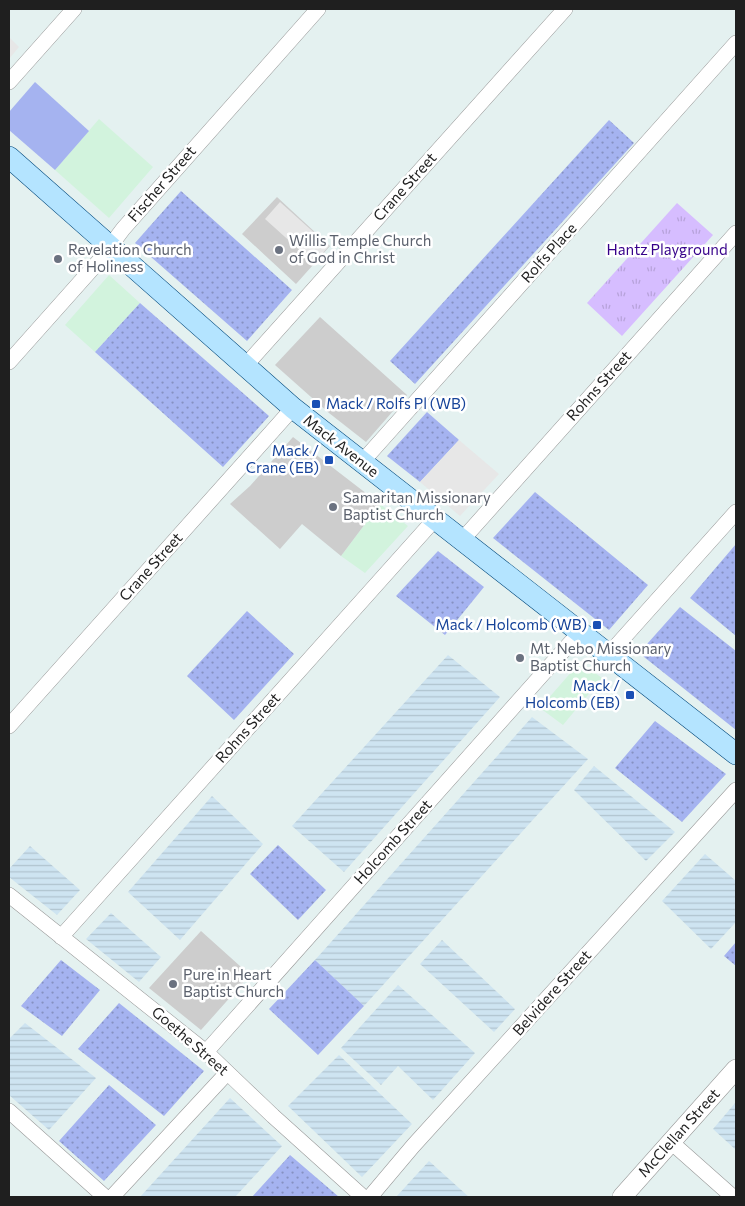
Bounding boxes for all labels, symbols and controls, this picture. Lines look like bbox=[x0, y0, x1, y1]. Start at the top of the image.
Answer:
street label: Fischer Street bbox=[123, 142, 199, 225]
street label: Crane Street bbox=[369, 148, 440, 224]
street label: Rolfs Place bbox=[517, 219, 580, 286]
place label: Willis Temple Church of God in Christ bbox=[289, 231, 431, 266]
place label: Revelation Church of Holiness bbox=[68, 240, 192, 275]
park label: Hantz Playground bbox=[606, 240, 728, 258]
marker: Willis Temple Church of God in Christ bbox=[273, 244, 285, 256]
marker: Revelation Church of Holiness bbox=[52, 253, 64, 265]
street label: Rohns Street bbox=[562, 347, 634, 424]
place label: Mack / Rolfs Pl (WB) bbox=[326, 394, 466, 412]
marker: Mack / Rolfs Pl (WB) bbox=[310, 398, 322, 410]
street label: Mack Avenue bbox=[300, 410, 383, 480]
place label: Mack / Crane (EB) bbox=[246, 441, 319, 476]
marker: Mack / Crane (EB) bbox=[323, 454, 335, 466]
place label: Samaritan Missionary Baptist Church bbox=[343, 488, 491, 523]
marker: Samaritan Missionary Baptist Church bbox=[327, 501, 339, 513]
street label: Crane Street bbox=[115, 528, 186, 604]
place label: Mack / Holcomb (WB) bbox=[435, 615, 587, 633]
marker: Mack / Holcomb (WB) bbox=[591, 619, 603, 631]
place label: Mt. Nebo Missionary Baptist Church bbox=[530, 639, 672, 674]
marker: Mt. Nebo Missionary Baptist Church bbox=[514, 652, 526, 664]
place label: Mack / Holcomb (EB) bbox=[525, 676, 620, 711]
street label: Rohns Street bbox=[211, 689, 283, 766]
marker: Mack / Holcomb (EB) bbox=[624, 689, 636, 701]
street label: Holcomb Street bbox=[350, 795, 435, 887]
street label: Belvidere Street bbox=[508, 946, 594, 1039]
place label: Pure in Heart Baptist Church bbox=[183, 965, 284, 1000]
marker: Pure in Heart Baptist Church bbox=[167, 978, 179, 990]
street label: Goethe Street bbox=[149, 1002, 233, 1078]
street label: McClellan Street bbox=[634, 1084, 723, 1180]

